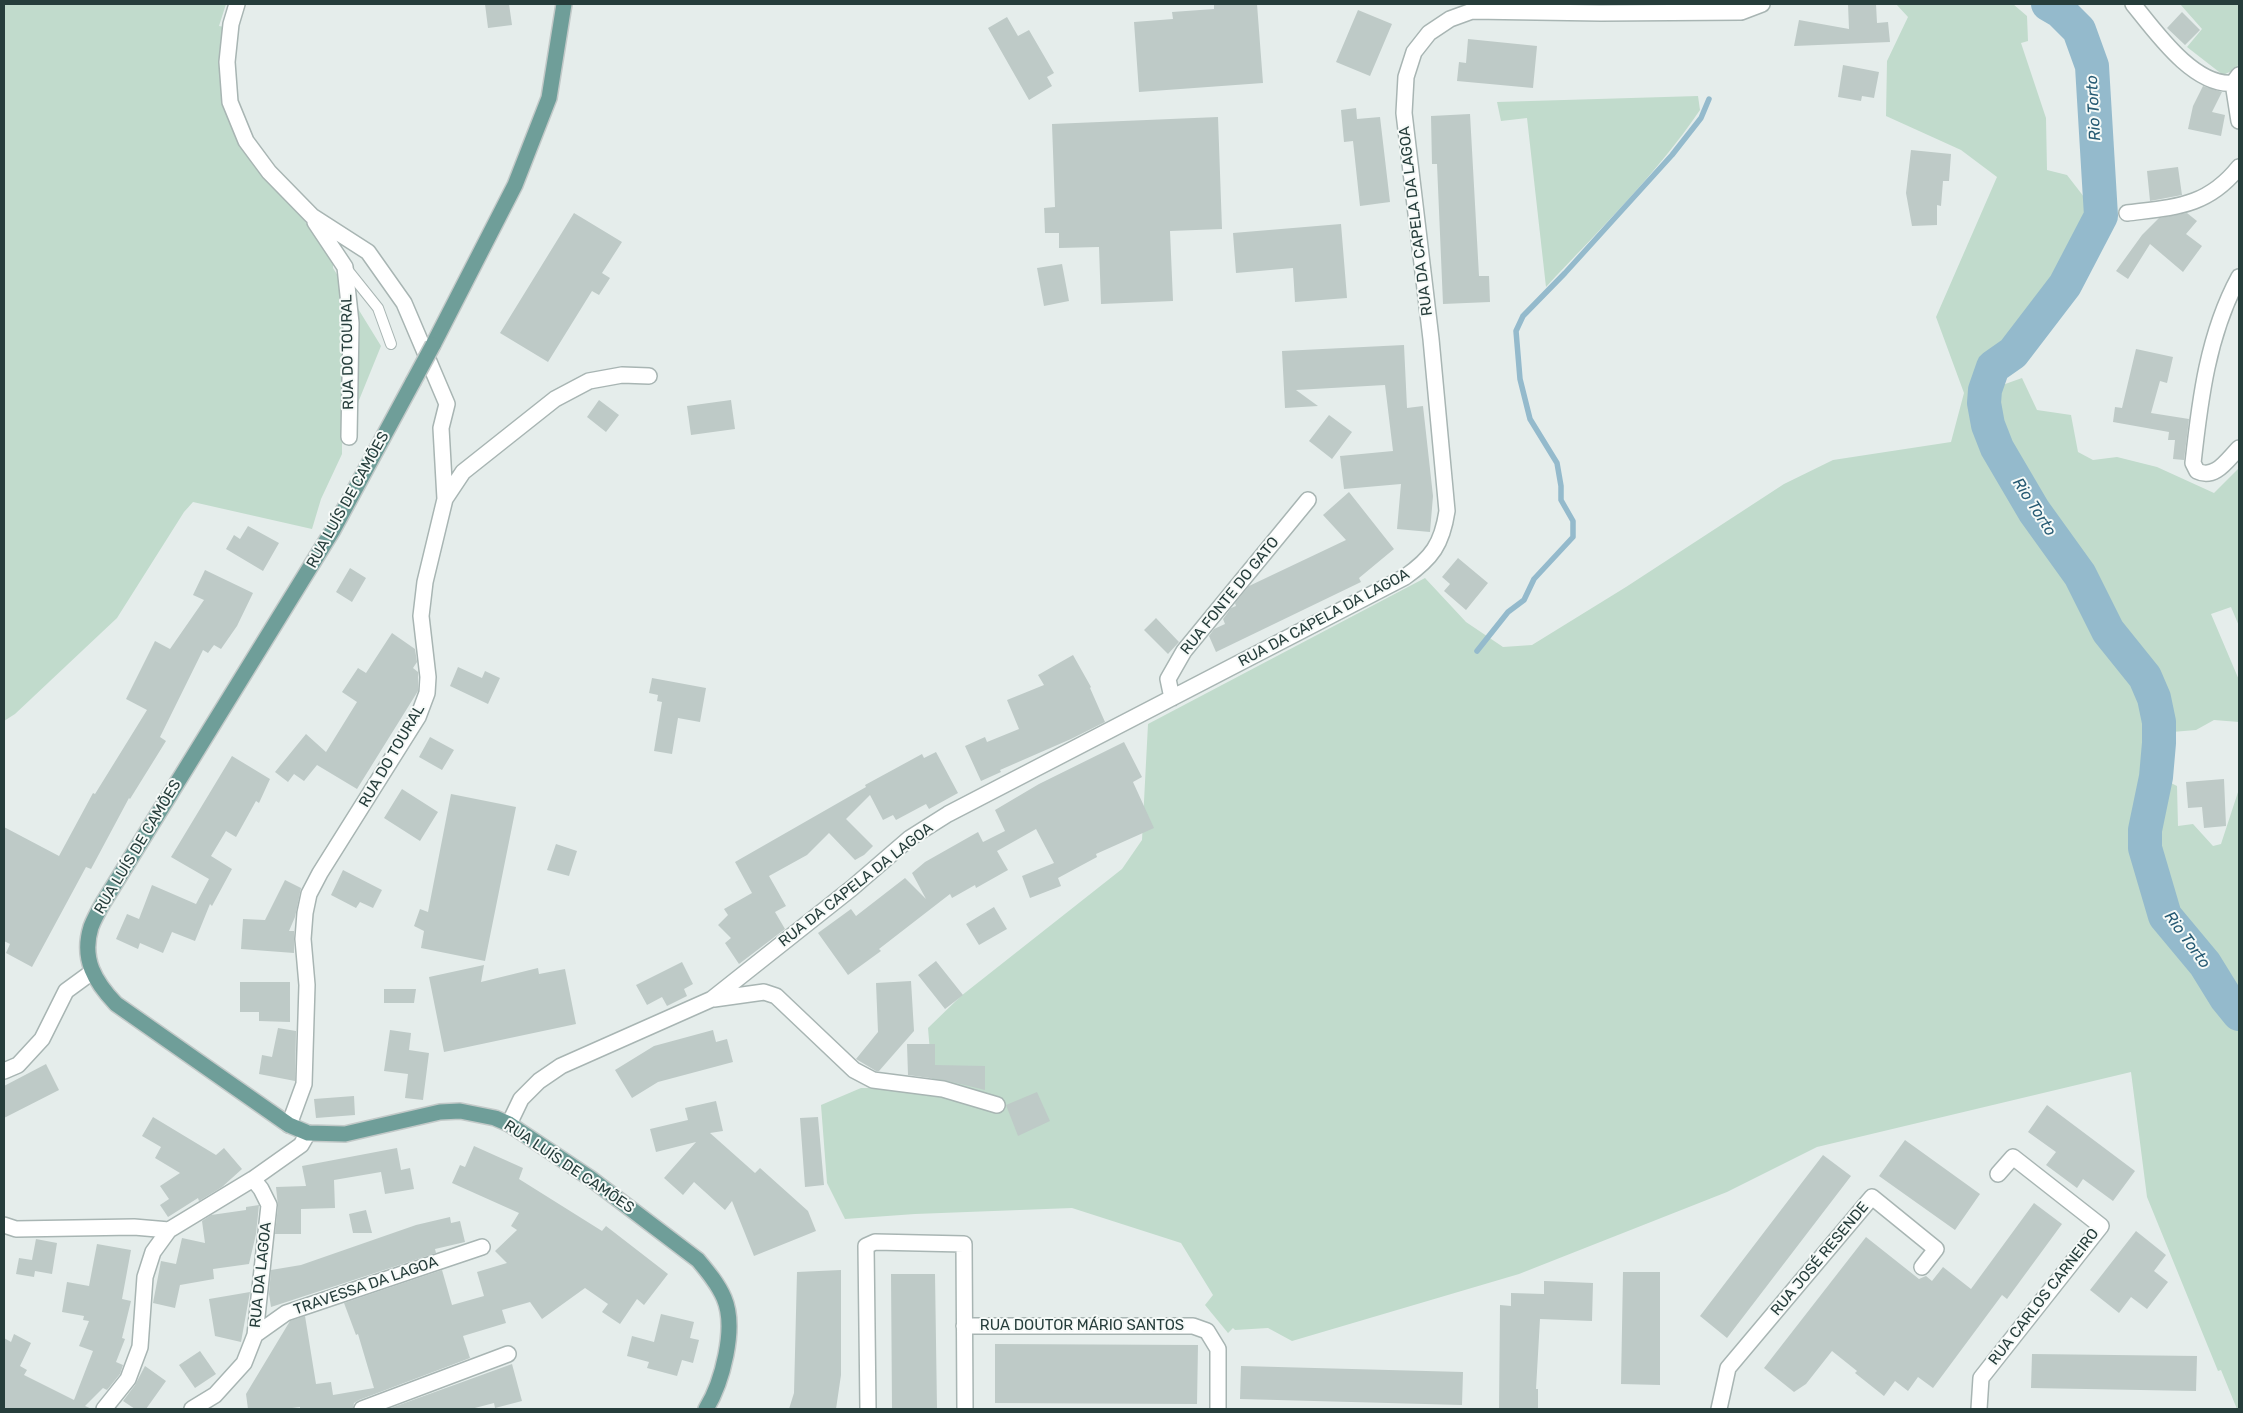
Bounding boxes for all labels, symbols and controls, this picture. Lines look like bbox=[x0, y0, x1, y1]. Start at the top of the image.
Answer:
water label: Rio Torto bbox=[2083, 75, 2105, 141]
street label: RUA DA CAPELA DA LAGOA bbox=[1395, 125, 1437, 317]
street label: RUA DO TOURAL bbox=[338, 294, 358, 410]
street label: RUA LUÍS DE CAMÕES bbox=[303, 429, 393, 571]
water label: Rio Torto bbox=[2008, 474, 2060, 540]
street label: RUA FONTE DO GATO bbox=[1177, 533, 1283, 659]
street label: RUA DA CAPELA DA LAGOA bbox=[1235, 565, 1413, 671]
street label: RUA DO TOURAL bbox=[355, 701, 429, 811]
street label: RUA LUÍS DE CAMÕES bbox=[91, 777, 185, 917]
street label: RUA DA CAPELA DA LAGOA bbox=[775, 819, 937, 951]
water label: Rio Torto bbox=[2160, 908, 2214, 972]
street label: RUA LUÍS DE CAMÕES bbox=[500, 1117, 638, 1217]
street label: RUA JOSÉ RESENDE bbox=[1767, 1199, 1873, 1319]
street label: RUA DA LAGOA bbox=[246, 1221, 276, 1329]
street label: RUA CARLOS CARNEIRO bbox=[1985, 1225, 2103, 1369]
street label: TRAVESSA DA LAGOA bbox=[292, 1253, 440, 1319]
street label: RUA DOUTOR MÁRIO SANTOS bbox=[980, 1317, 1184, 1335]

